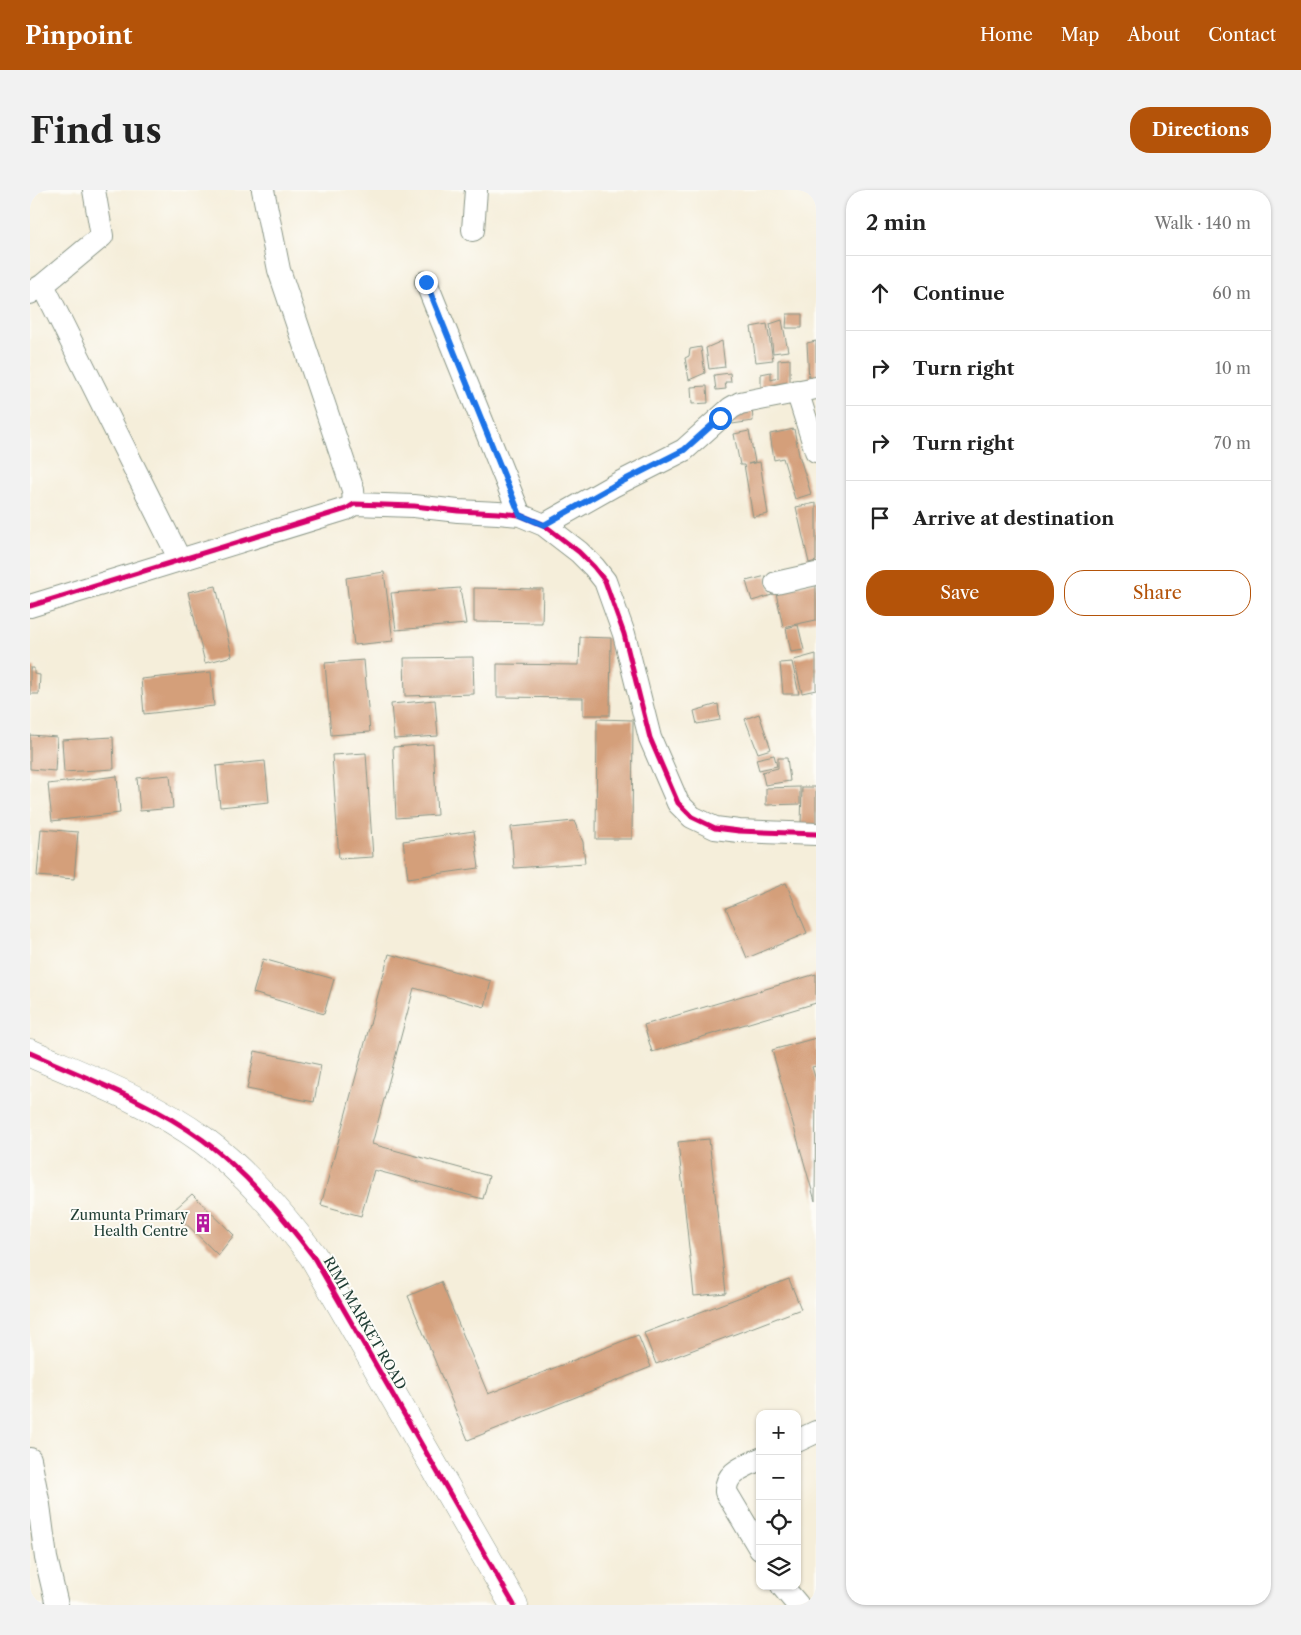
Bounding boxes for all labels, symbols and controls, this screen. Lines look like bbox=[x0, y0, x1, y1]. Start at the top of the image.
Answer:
text: Pinpoint bbox=[25, 21, 132, 50]
text: Home bbox=[980, 24, 1033, 46]
text: Map bbox=[1061, 24, 1099, 46]
text: About bbox=[1127, 24, 1180, 46]
text: Contact bbox=[1208, 24, 1276, 46]
button: Directions bbox=[1130, 107, 1271, 153]
text: Find us bbox=[30, 109, 162, 152]
text: 2 min bbox=[866, 210, 926, 235]
text: Walk · 140 m bbox=[1154, 213, 1251, 233]
route end bbox=[415, 271, 438, 294]
icon: ahead bbox=[866, 279, 894, 307]
text: Continue bbox=[913, 282, 1005, 305]
text: 60 m bbox=[1212, 283, 1251, 303]
icon: right bbox=[866, 354, 894, 382]
text: Turn right bbox=[913, 357, 1014, 380]
text: 10 m bbox=[1215, 358, 1251, 378]
route start bbox=[709, 407, 732, 430]
icon: right bbox=[866, 429, 894, 457]
text: Turn right bbox=[913, 432, 1014, 455]
text: 70 m bbox=[1214, 433, 1251, 453]
icon: arrive bbox=[866, 504, 894, 532]
text: Arrive at destination bbox=[913, 507, 1114, 530]
button: Save bbox=[866, 570, 1054, 616]
button: Share bbox=[1064, 570, 1251, 616]
place label: Zumunta Primary Health Centre bbox=[70, 1206, 188, 1240]
building icon: Zumunta Primary Health Centre bbox=[192, 1212, 214, 1234]
street label: RIMI MARKET ROAD bbox=[320, 1253, 410, 1393]
map controls bbox=[756, 1410, 801, 1590]
button: + bbox=[756, 1410, 801, 1455]
button: − bbox=[756, 1455, 801, 1500]
button: locate bbox=[756, 1500, 801, 1545]
button: layers bbox=[756, 1545, 801, 1590]

